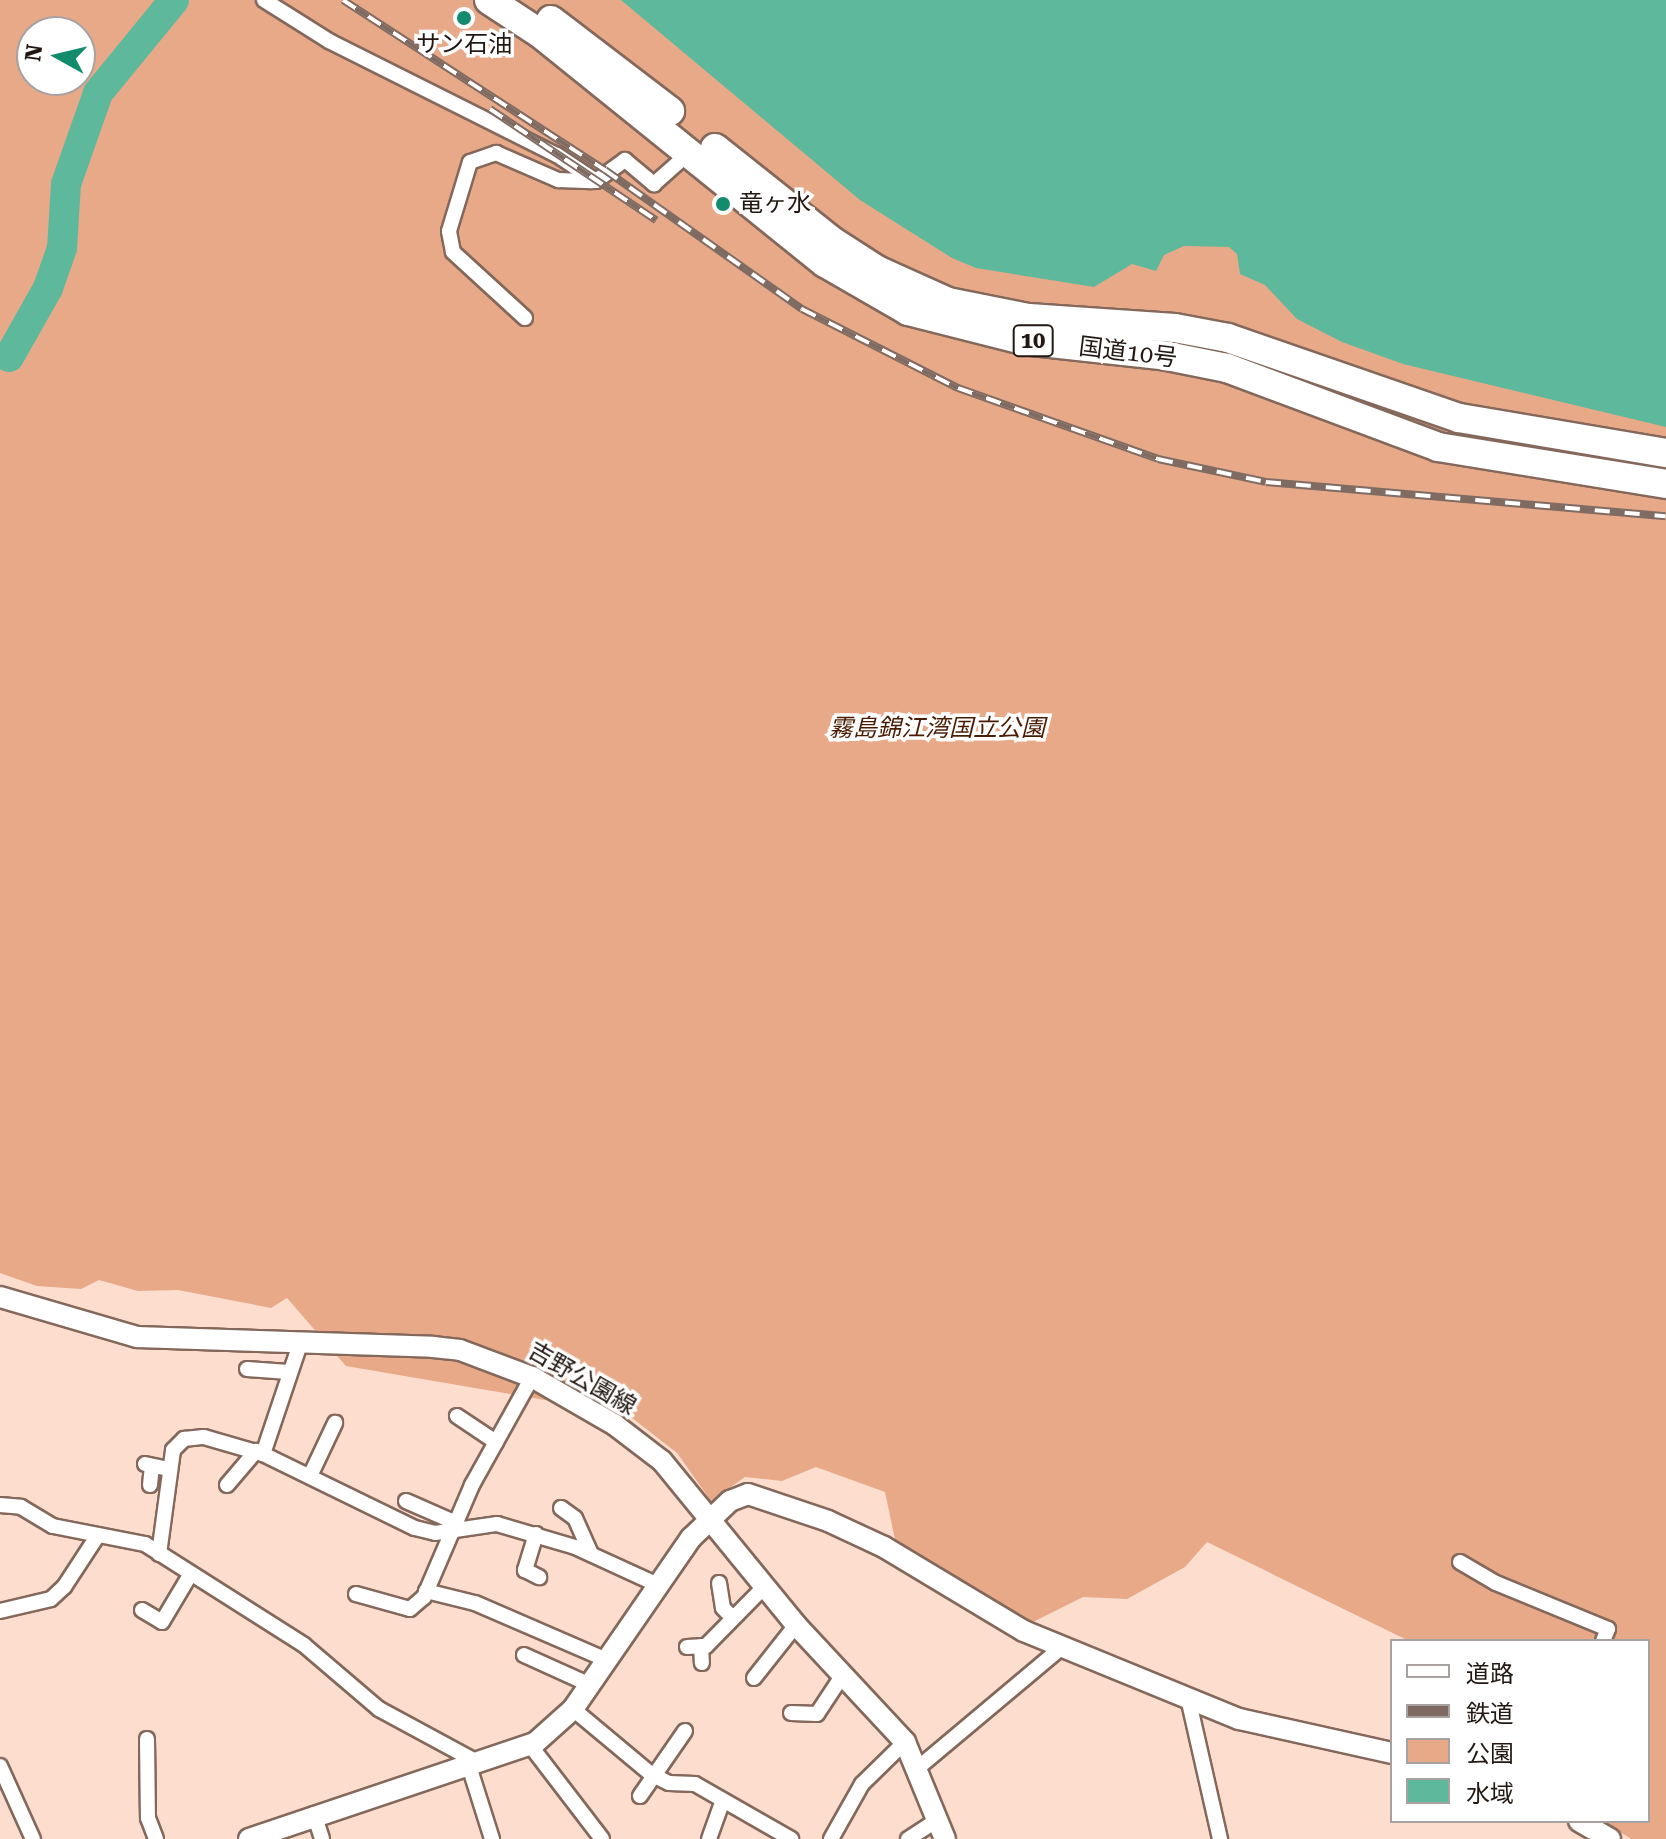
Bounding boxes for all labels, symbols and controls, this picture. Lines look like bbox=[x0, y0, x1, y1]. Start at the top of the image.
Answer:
marker: サン石油 bbox=[455, 9, 473, 27]
north arrow bbox=[16, 16, 96, 96]
place label: サン石油 bbox=[416, 31, 512, 59]
text: N bbox=[20, 43, 47, 63]
place label: 竜ヶ水 bbox=[739, 190, 811, 218]
marker: 竜ヶ水 bbox=[714, 195, 732, 213]
road number: 10 bbox=[1011, 323, 1055, 359]
street label: 国道10号 bbox=[1077, 333, 1179, 373]
park label: 霧島錦江湾国立公園 bbox=[829, 715, 1045, 743]
street label: 吉野公園線 bbox=[523, 1337, 641, 1421]
legend bbox=[1390, 1639, 1650, 1823]
text: 道路 bbox=[1466, 1660, 1514, 1688]
text: 鉄道 bbox=[1466, 1700, 1514, 1728]
text: 公園 bbox=[1466, 1740, 1514, 1768]
text: 水域 bbox=[1466, 1780, 1514, 1808]

